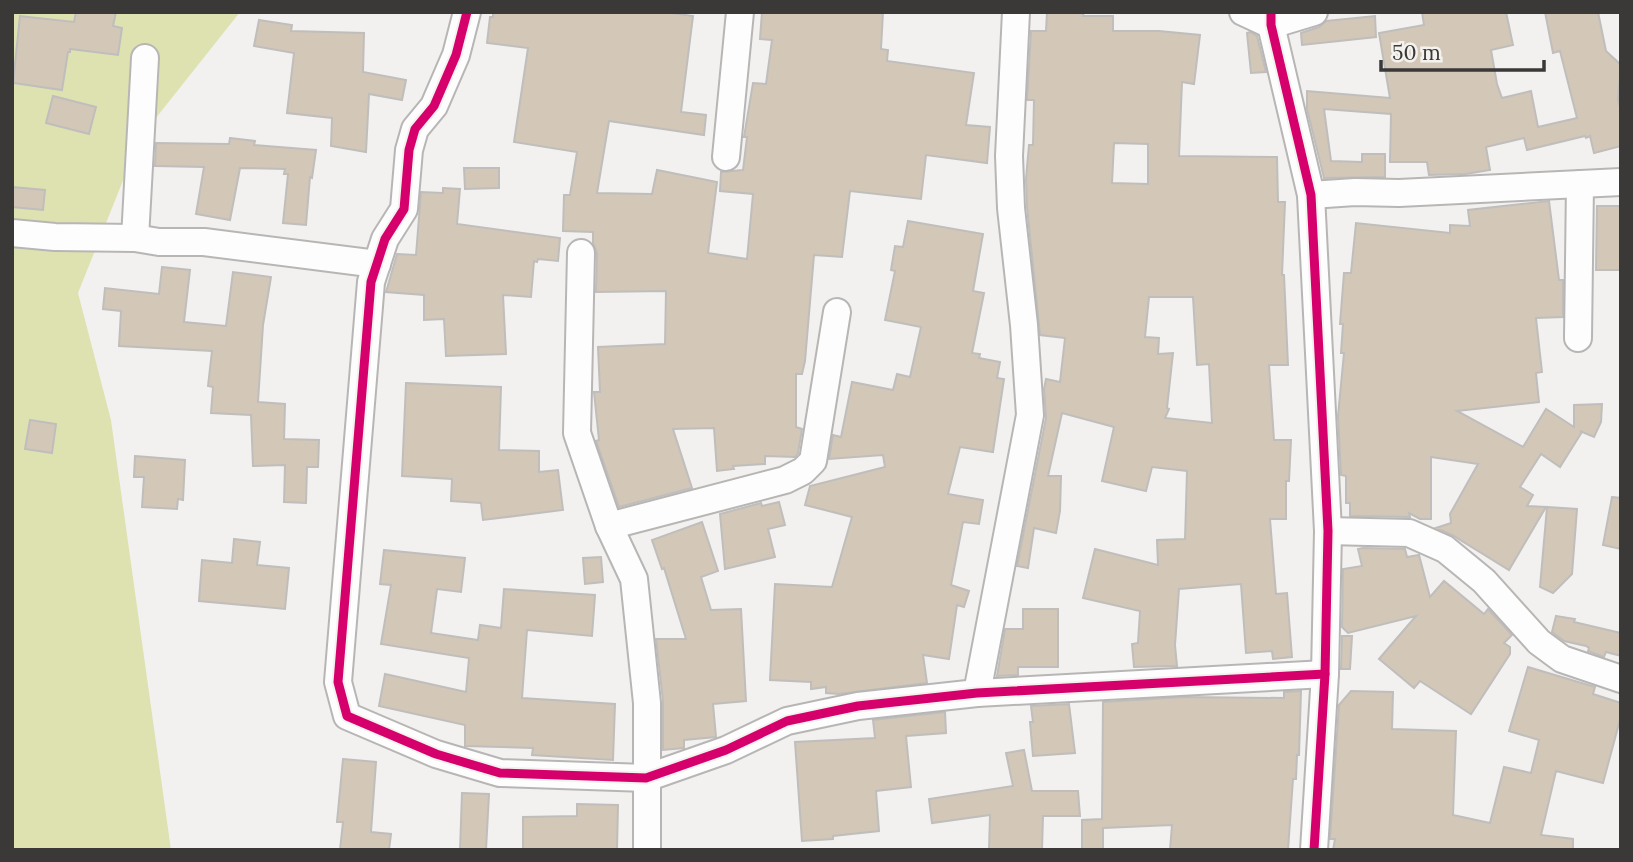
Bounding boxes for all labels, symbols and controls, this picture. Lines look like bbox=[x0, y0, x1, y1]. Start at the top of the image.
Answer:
scale bar bbox=[1381, 28, 1544, 72]
text: 50 m bbox=[1392, 39, 1441, 66]

